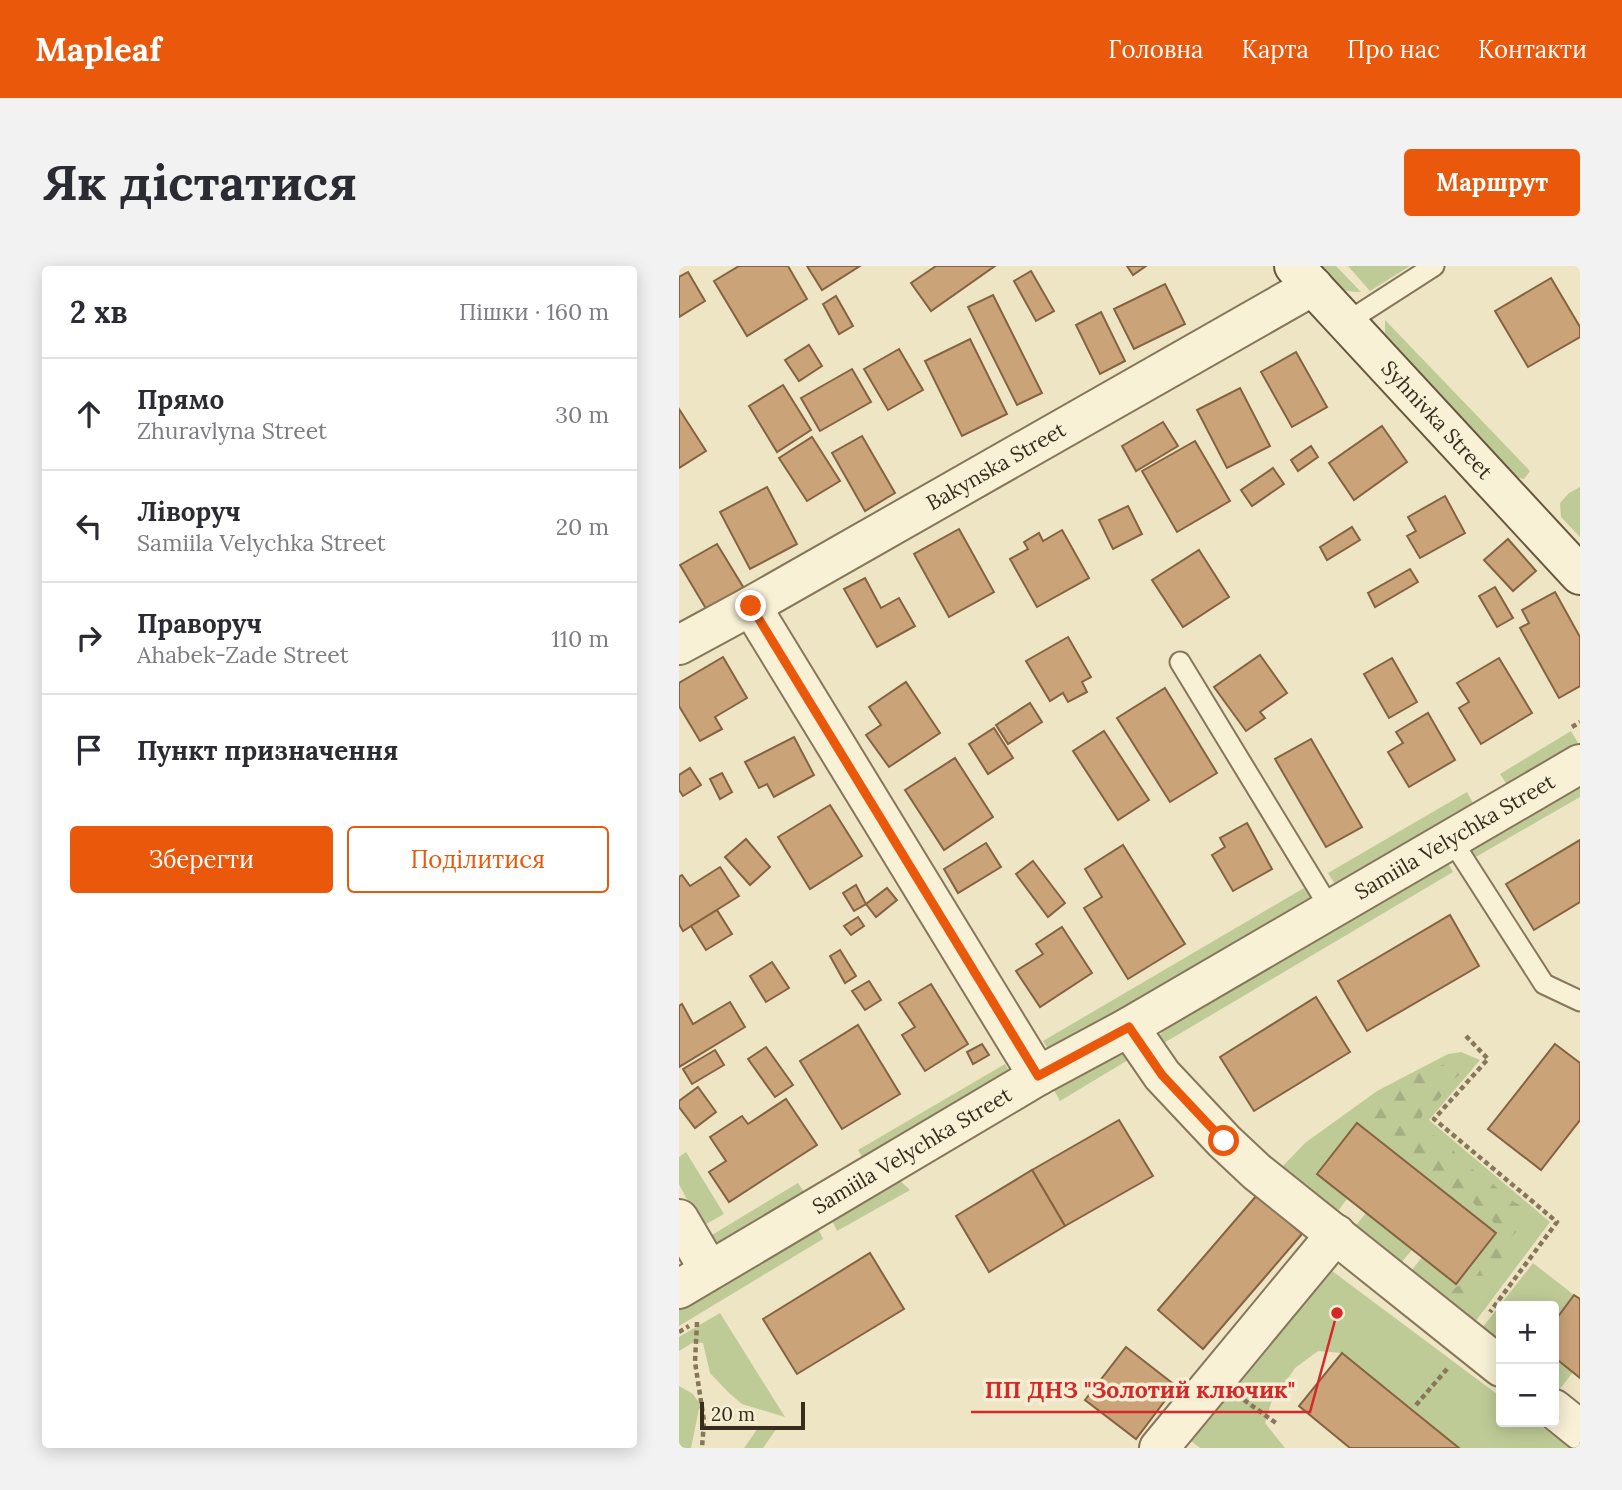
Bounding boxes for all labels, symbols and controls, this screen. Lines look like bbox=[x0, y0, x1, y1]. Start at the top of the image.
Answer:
text: Mapleaf bbox=[35, 28, 161, 70]
text: Головна bbox=[1108, 34, 1204, 65]
text: Карта bbox=[1242, 34, 1309, 65]
text: Про нас bbox=[1347, 34, 1440, 65]
text: Контакти bbox=[1478, 34, 1587, 65]
button: Маршрут bbox=[1404, 149, 1580, 216]
text: Як дістатися bbox=[42, 151, 357, 213]
text: 2 хв bbox=[70, 293, 128, 331]
text: Пішки · 160 m bbox=[459, 297, 609, 326]
street label: Syhnivka Street bbox=[1376, 355, 1499, 485]
text: Прямо bbox=[137, 383, 224, 416]
icon: ahead bbox=[70, 395, 108, 433]
text: 30 m bbox=[555, 400, 609, 429]
street label: Bakynska Street bbox=[921, 415, 1071, 516]
text: Zhuravlyna Street bbox=[137, 416, 327, 445]
text: Ліворуч bbox=[137, 495, 241, 528]
icon: left bbox=[70, 507, 108, 545]
text: 20 m bbox=[556, 512, 609, 541]
text: Samiila Velychka Street bbox=[137, 528, 386, 557]
route end bbox=[735, 590, 766, 621]
text: Праворуч bbox=[137, 607, 262, 640]
icon: right bbox=[70, 619, 108, 657]
text: 110 m bbox=[551, 624, 609, 653]
text: Ahabek-Zade Street bbox=[137, 640, 349, 669]
icon: arrive bbox=[70, 731, 108, 769]
text: Пункт призначення bbox=[137, 734, 398, 767]
street label: Samiila Velychka Street bbox=[1350, 767, 1560, 905]
button: Зберегти bbox=[70, 826, 333, 893]
button: Поділитися bbox=[347, 826, 609, 893]
street label: Samiila Velychka Street bbox=[807, 1080, 1017, 1220]
route start bbox=[1208, 1125, 1239, 1156]
map controls bbox=[1496, 1301, 1559, 1427]
button: + bbox=[1496, 1301, 1559, 1364]
button: − bbox=[1496, 1364, 1559, 1427]
callout: ПП ДНЗ "Золотий ключик" bbox=[971, 1368, 1310, 1412]
text: ПП ДНЗ "Золотий ключик" bbox=[985, 1375, 1295, 1404]
scale bar bbox=[700, 1399, 805, 1431]
text: 20 m bbox=[711, 1402, 755, 1426]

